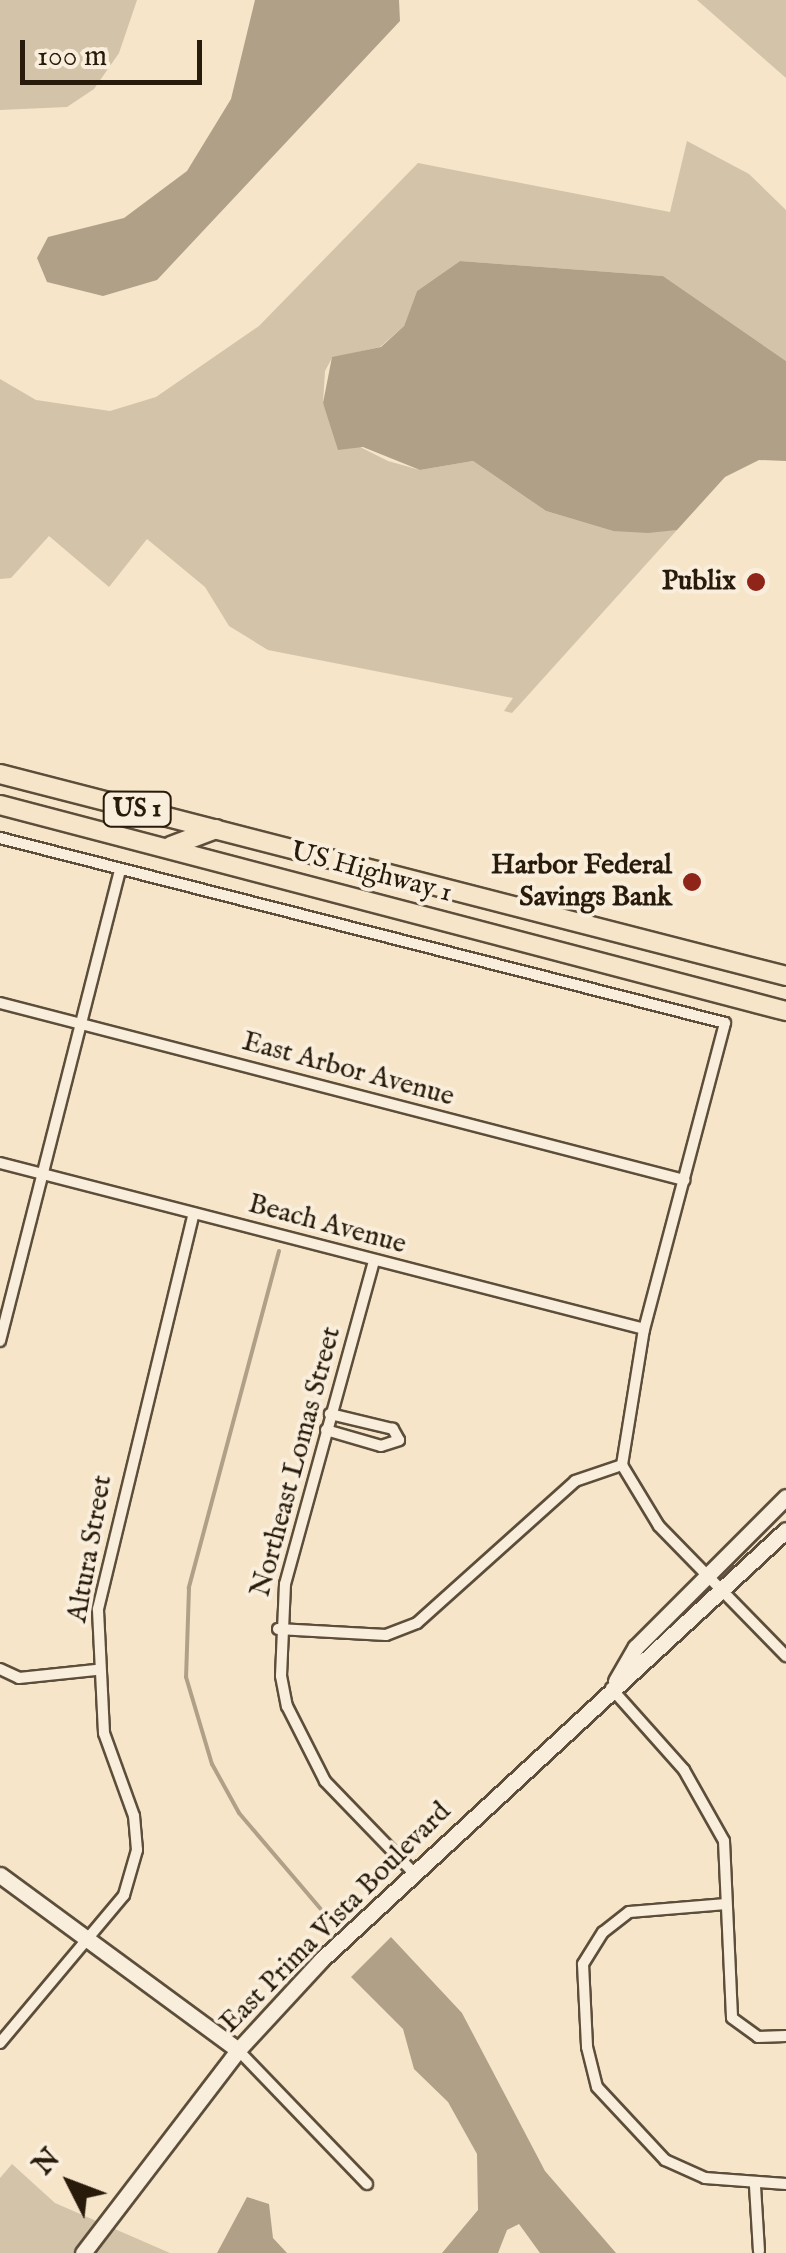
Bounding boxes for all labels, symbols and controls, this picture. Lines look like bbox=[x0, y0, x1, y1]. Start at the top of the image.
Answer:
scale bar bbox=[25, 20, 208, 82]
text: 100 m bbox=[37, 38, 107, 76]
place label: Publix bbox=[662, 565, 736, 599]
marker: Publix bbox=[745, 571, 767, 593]
road number: US 1 bbox=[102, 789, 172, 829]
street label: US Highway 1 bbox=[287, 835, 455, 911]
place label: Harbor Federal Savings Bank bbox=[491, 849, 672, 915]
marker: Harbor Federal Savings Bank bbox=[681, 871, 703, 893]
street label: East Arbor Avenue bbox=[238, 1026, 458, 1114]
street label: Beach Avenue bbox=[244, 1188, 410, 1262]
street label: Northeast Lomas Street bbox=[245, 1323, 349, 1601]
street label: Altura Street bbox=[62, 1473, 120, 1625]
street label: East Prima Vista Boulevard bbox=[214, 1796, 458, 2040]
north arrow bbox=[20, 2133, 120, 2233]
text: N bbox=[26, 2142, 68, 2183]

